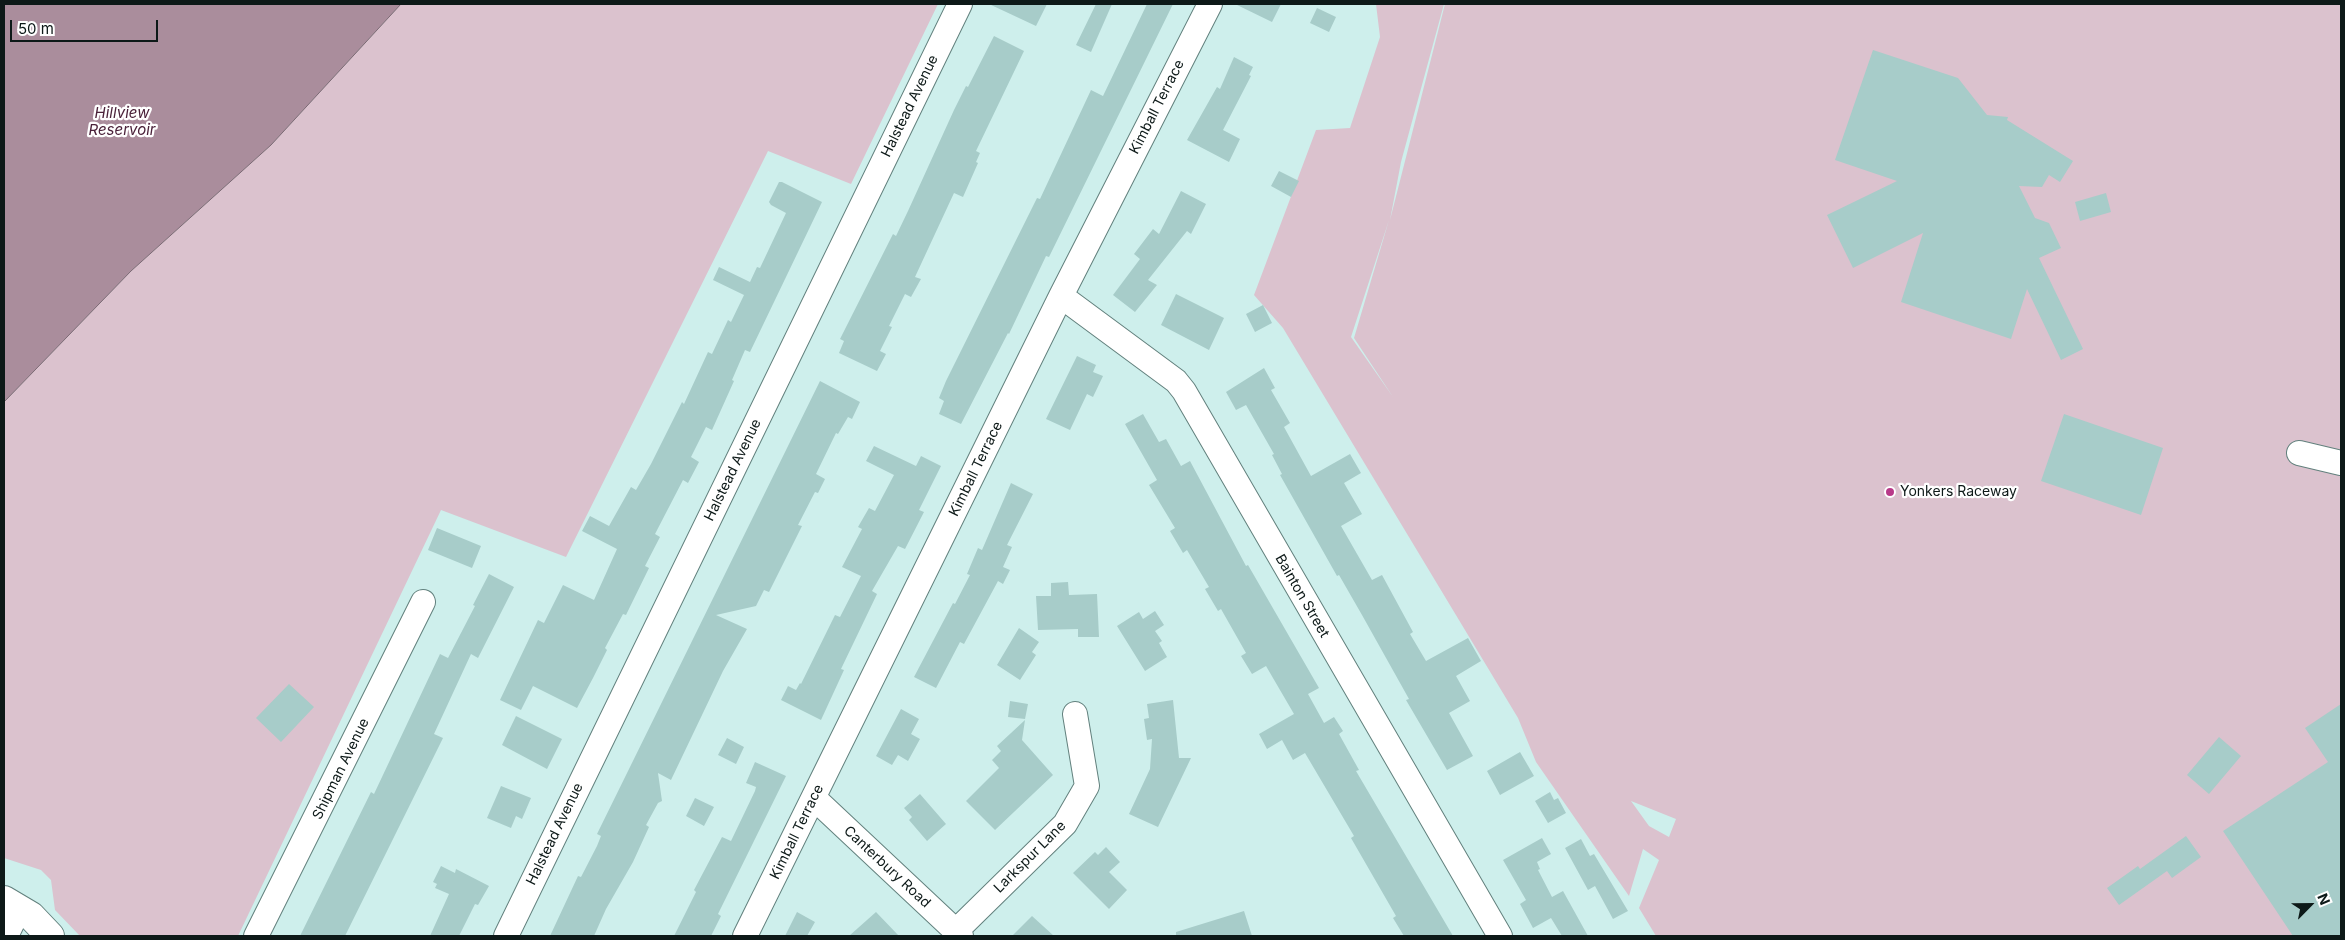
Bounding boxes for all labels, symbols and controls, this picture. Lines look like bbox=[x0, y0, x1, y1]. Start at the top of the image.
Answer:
scale bar bbox=[12, 10, 160, 42]
text: 50 m bbox=[18, 19, 54, 38]
street label: Halstead Avenue bbox=[878, 52, 942, 160]
street label: Kimball Terrace bbox=[1126, 57, 1188, 157]
water label: Hillview Reservoir bbox=[89, 104, 155, 139]
street label: Halstead Avenue bbox=[701, 416, 765, 524]
street label: Kimball Terrace bbox=[946, 419, 1006, 519]
place label: Yonkers Raceway bbox=[1900, 484, 2017, 500]
marker: Yonkers Raceway bbox=[1884, 486, 1896, 498]
street label: Bainton Street bbox=[1271, 551, 1333, 641]
street label: Shipman Avenue bbox=[309, 716, 373, 822]
street label: Halstead Avenue bbox=[523, 780, 587, 888]
street label: Kimball Terrace bbox=[767, 782, 827, 882]
street label: Larkspur Lane bbox=[991, 818, 1069, 896]
street label: Canterbury Road bbox=[840, 823, 934, 911]
north arrow bbox=[2285, 880, 2335, 930]
text: N bbox=[2314, 891, 2334, 907]

